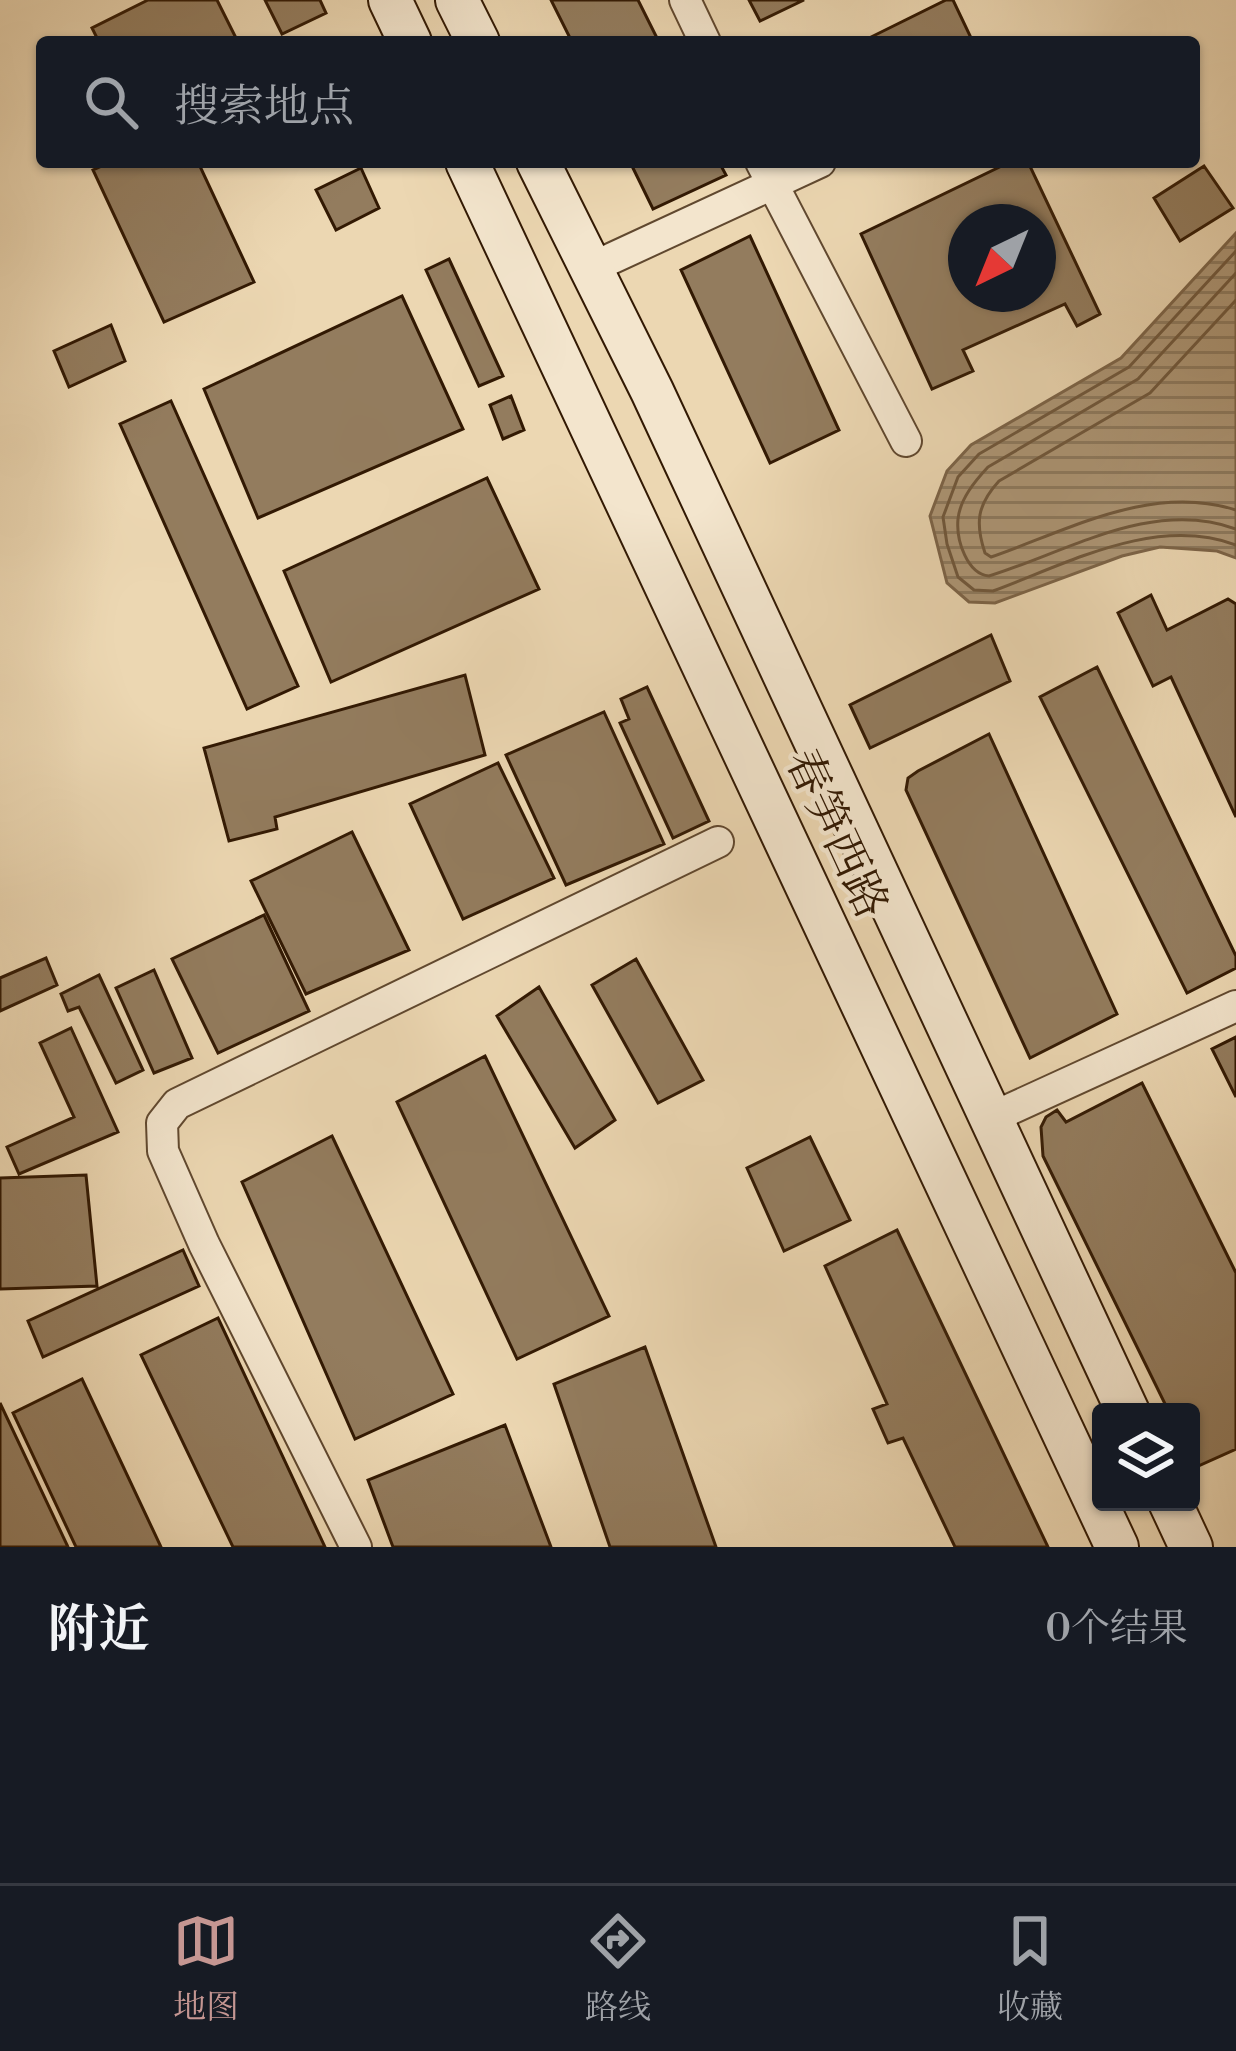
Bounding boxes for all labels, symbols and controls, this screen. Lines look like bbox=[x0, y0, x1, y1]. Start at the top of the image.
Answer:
search box bbox=[36, 36, 1200, 168]
icon: search bbox=[78, 69, 144, 135]
text: 搜索地点 bbox=[174, 79, 354, 136]
north arrow bbox=[948, 204, 1056, 312]
street label: 春笋西路 bbox=[772, 740, 900, 928]
map controls bbox=[1092, 1403, 1200, 1511]
button: layers bbox=[1092, 1403, 1200, 1511]
text: 附近 bbox=[48, 1599, 150, 1663]
text: 0个结果 bbox=[1045, 1605, 1188, 1654]
tab: 地图 bbox=[173, 1908, 239, 2029]
tab: 路线 bbox=[585, 1908, 651, 2029]
tab: 收藏 bbox=[997, 1908, 1063, 2029]

